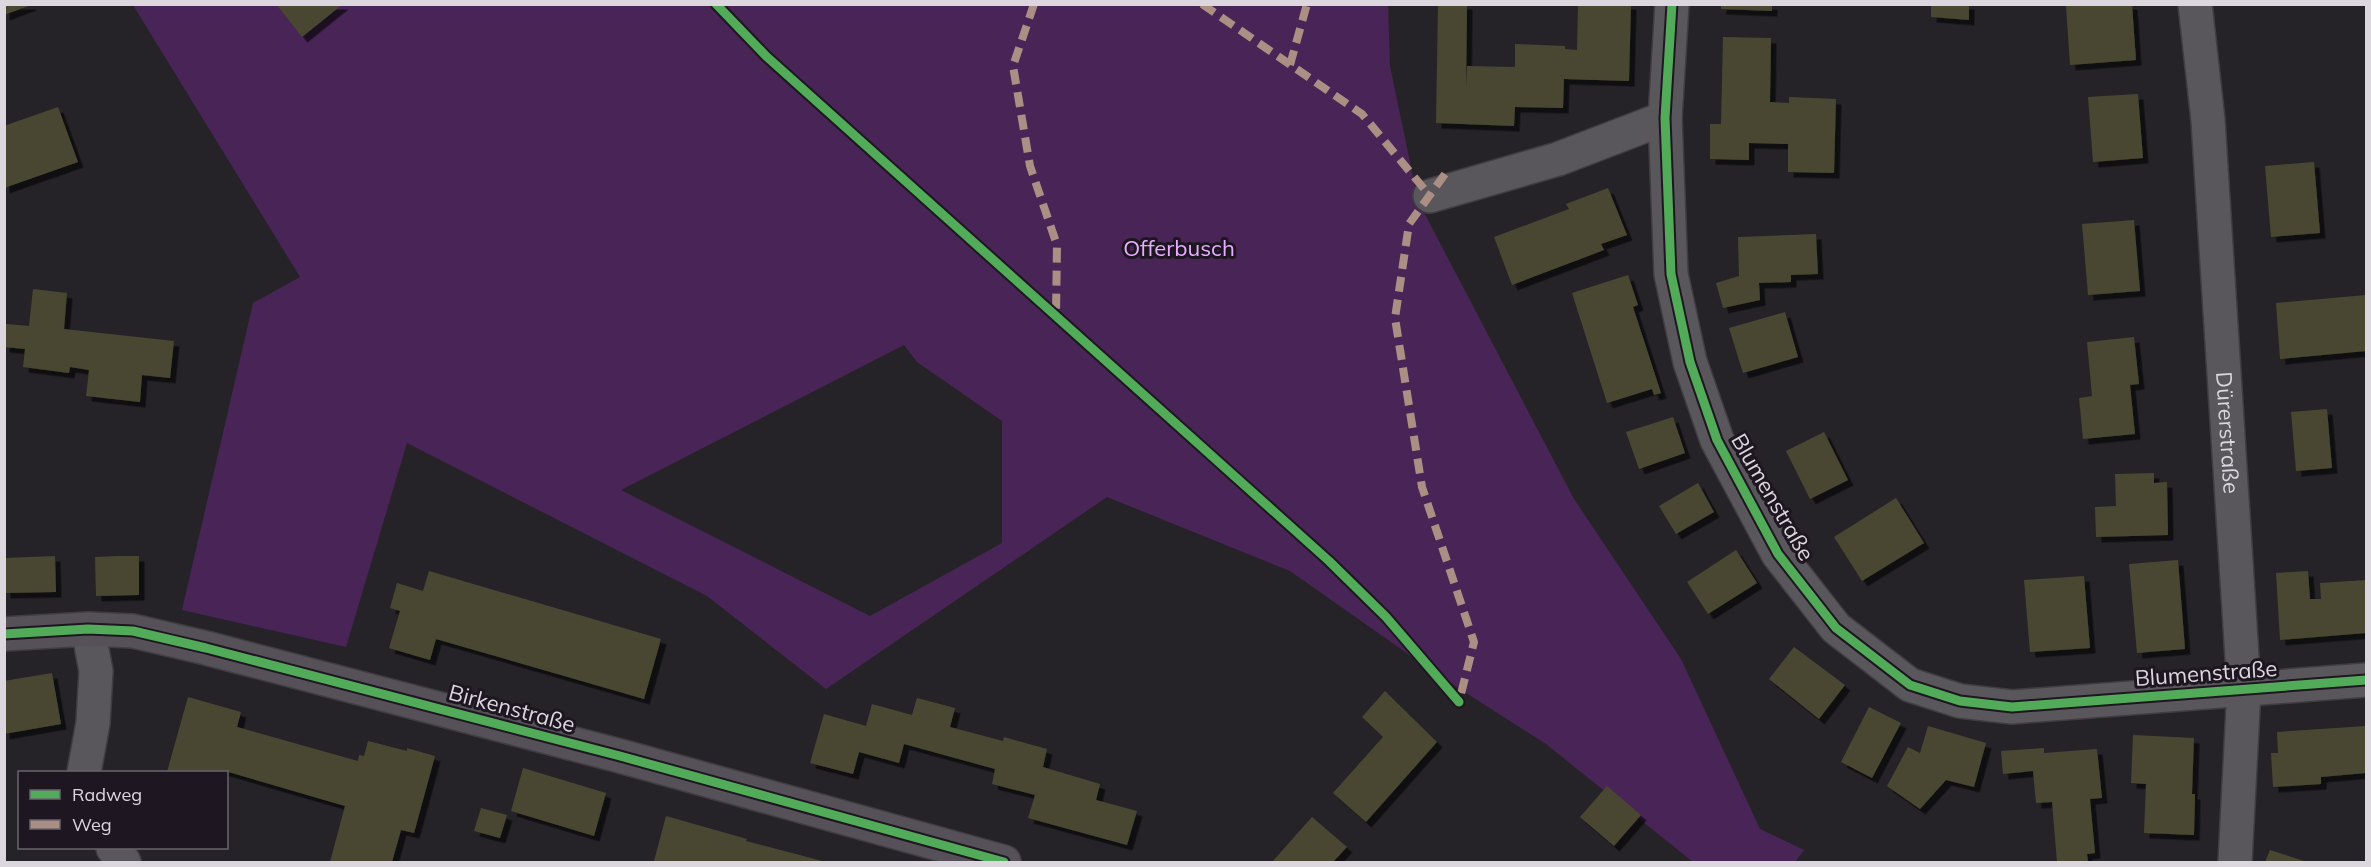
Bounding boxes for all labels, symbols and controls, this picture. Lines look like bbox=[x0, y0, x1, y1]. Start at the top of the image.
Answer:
park label: Offerbusch bbox=[1123, 234, 1235, 262]
street label: Dürerstraße bbox=[2210, 371, 2246, 495]
street label: Blumenstraße bbox=[1725, 428, 1821, 566]
street label: Blumenstraße bbox=[2134, 654, 2278, 692]
street label: Birkenstraße bbox=[446, 678, 578, 738]
legend bbox=[18, 771, 228, 849]
text: Radweg bbox=[72, 783, 142, 806]
text: Weg bbox=[72, 813, 112, 836]

